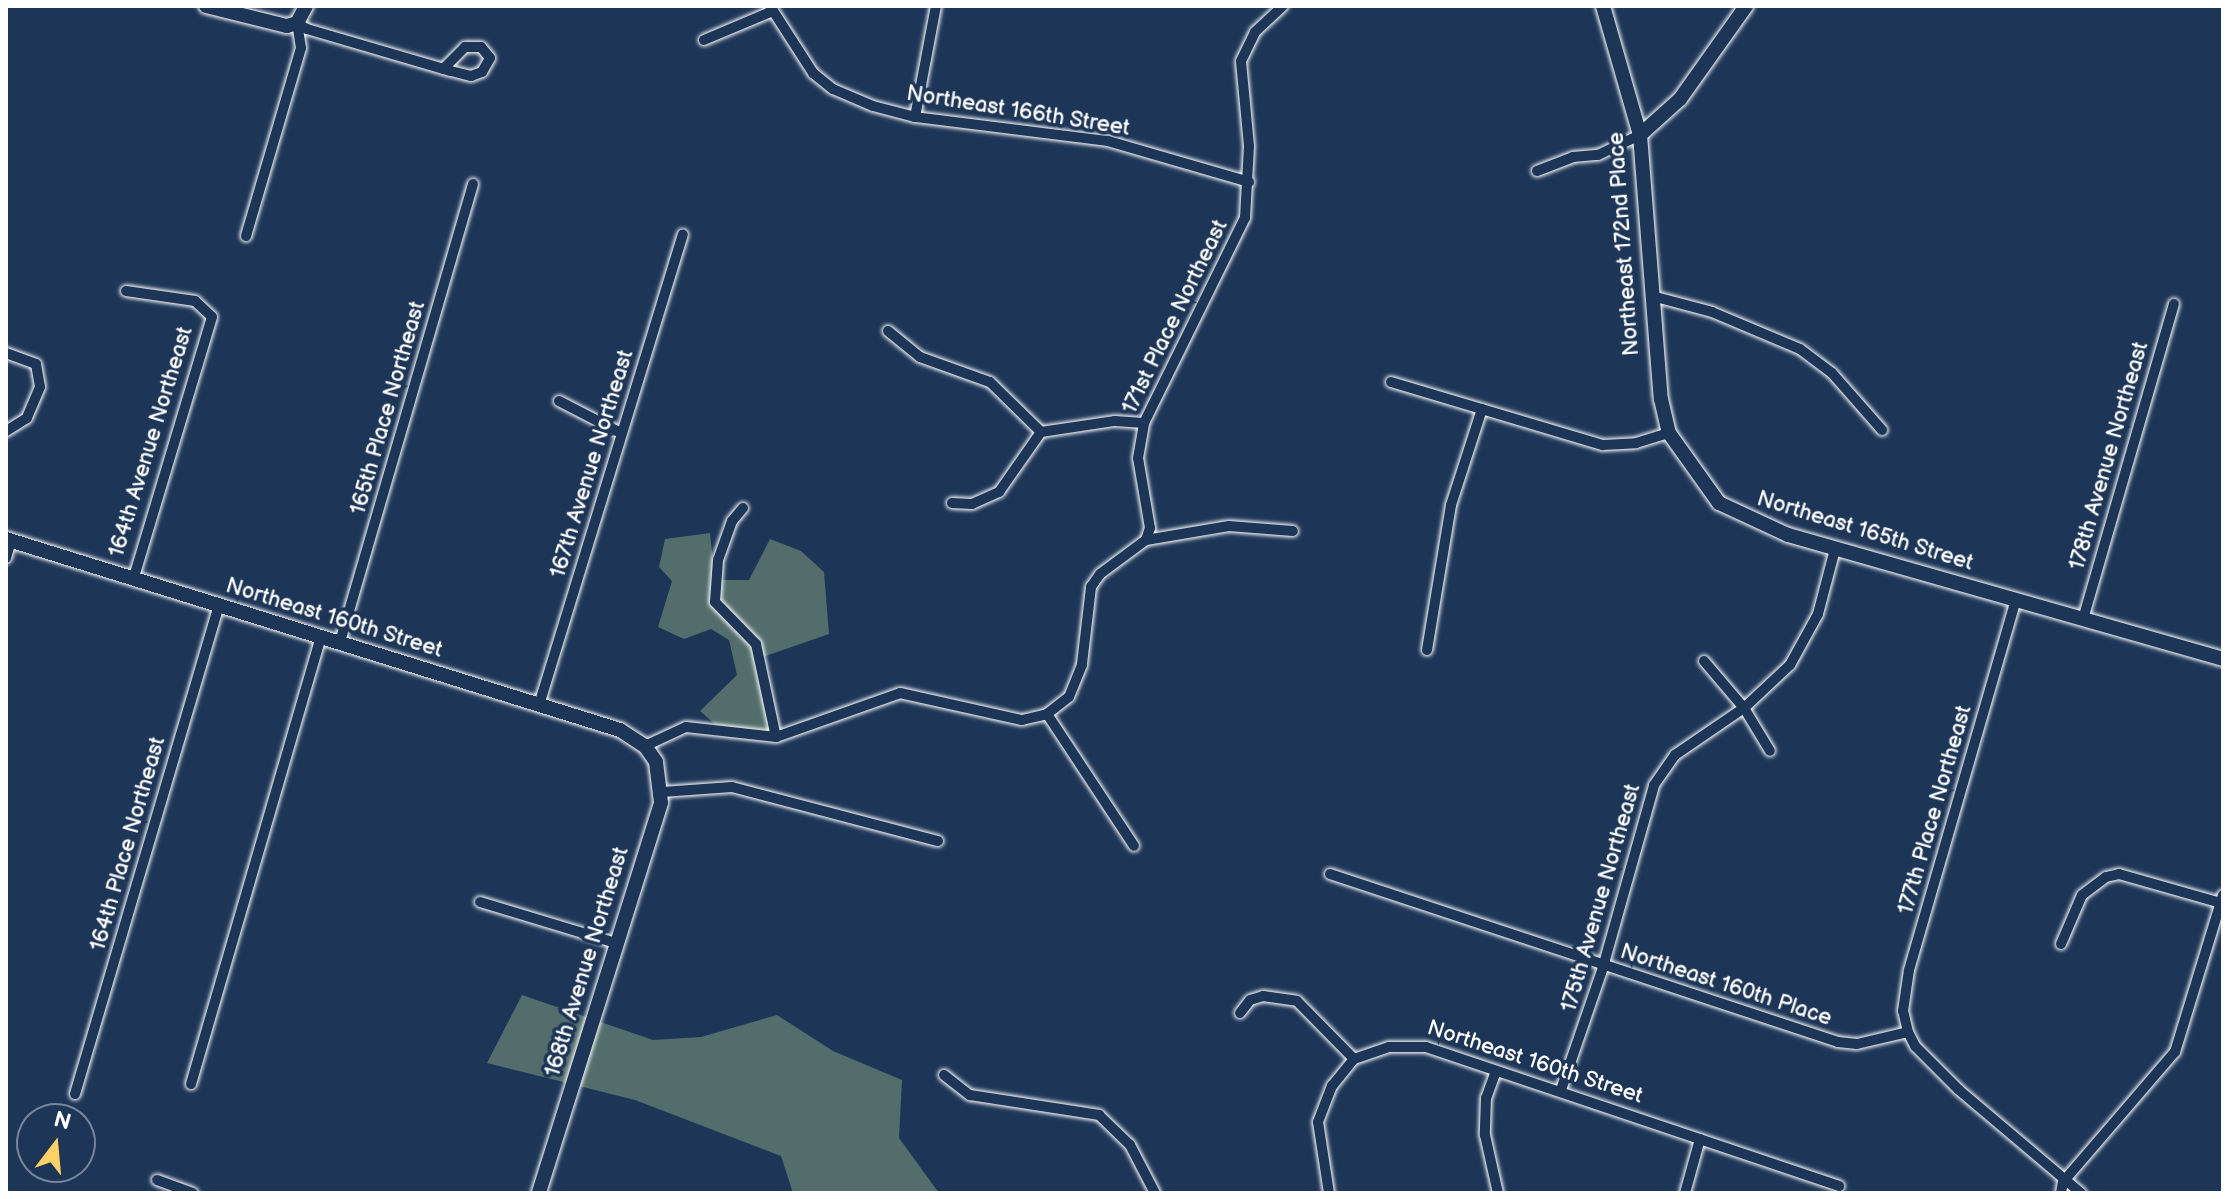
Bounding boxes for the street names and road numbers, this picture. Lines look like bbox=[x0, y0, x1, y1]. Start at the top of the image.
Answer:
street label: Northeast 166th Street bbox=[904, 80, 1132, 142]
street label: Northeast 172nd Place bbox=[1603, 131, 1645, 357]
street label: 171st Place Northeast bbox=[1117, 216, 1233, 418]
street label: 165th Place Northeast bbox=[345, 298, 431, 518]
street label: 164th Avenue Northeast bbox=[103, 324, 199, 560]
street label: 178th Avenue Northeast bbox=[2064, 339, 2154, 573]
street label: 167th Avenue Northeast bbox=[545, 347, 639, 581]
street label: Northeast 165th Street bbox=[1754, 485, 1976, 577]
street label: Northeast 160th Street bbox=[222, 572, 446, 664]
street label: 177th Place Northeast bbox=[1893, 703, 1977, 917]
street label: 164th Place Northeast bbox=[85, 734, 171, 954]
street label: 175th Avenue Northeast bbox=[1556, 781, 1646, 1015]
street label: 168th Avenue Northeast bbox=[539, 844, 635, 1080]
street label: Northeast 160th Place bbox=[1617, 938, 1835, 1032]
street label: Northeast 160th Street bbox=[1424, 1015, 1646, 1109]

